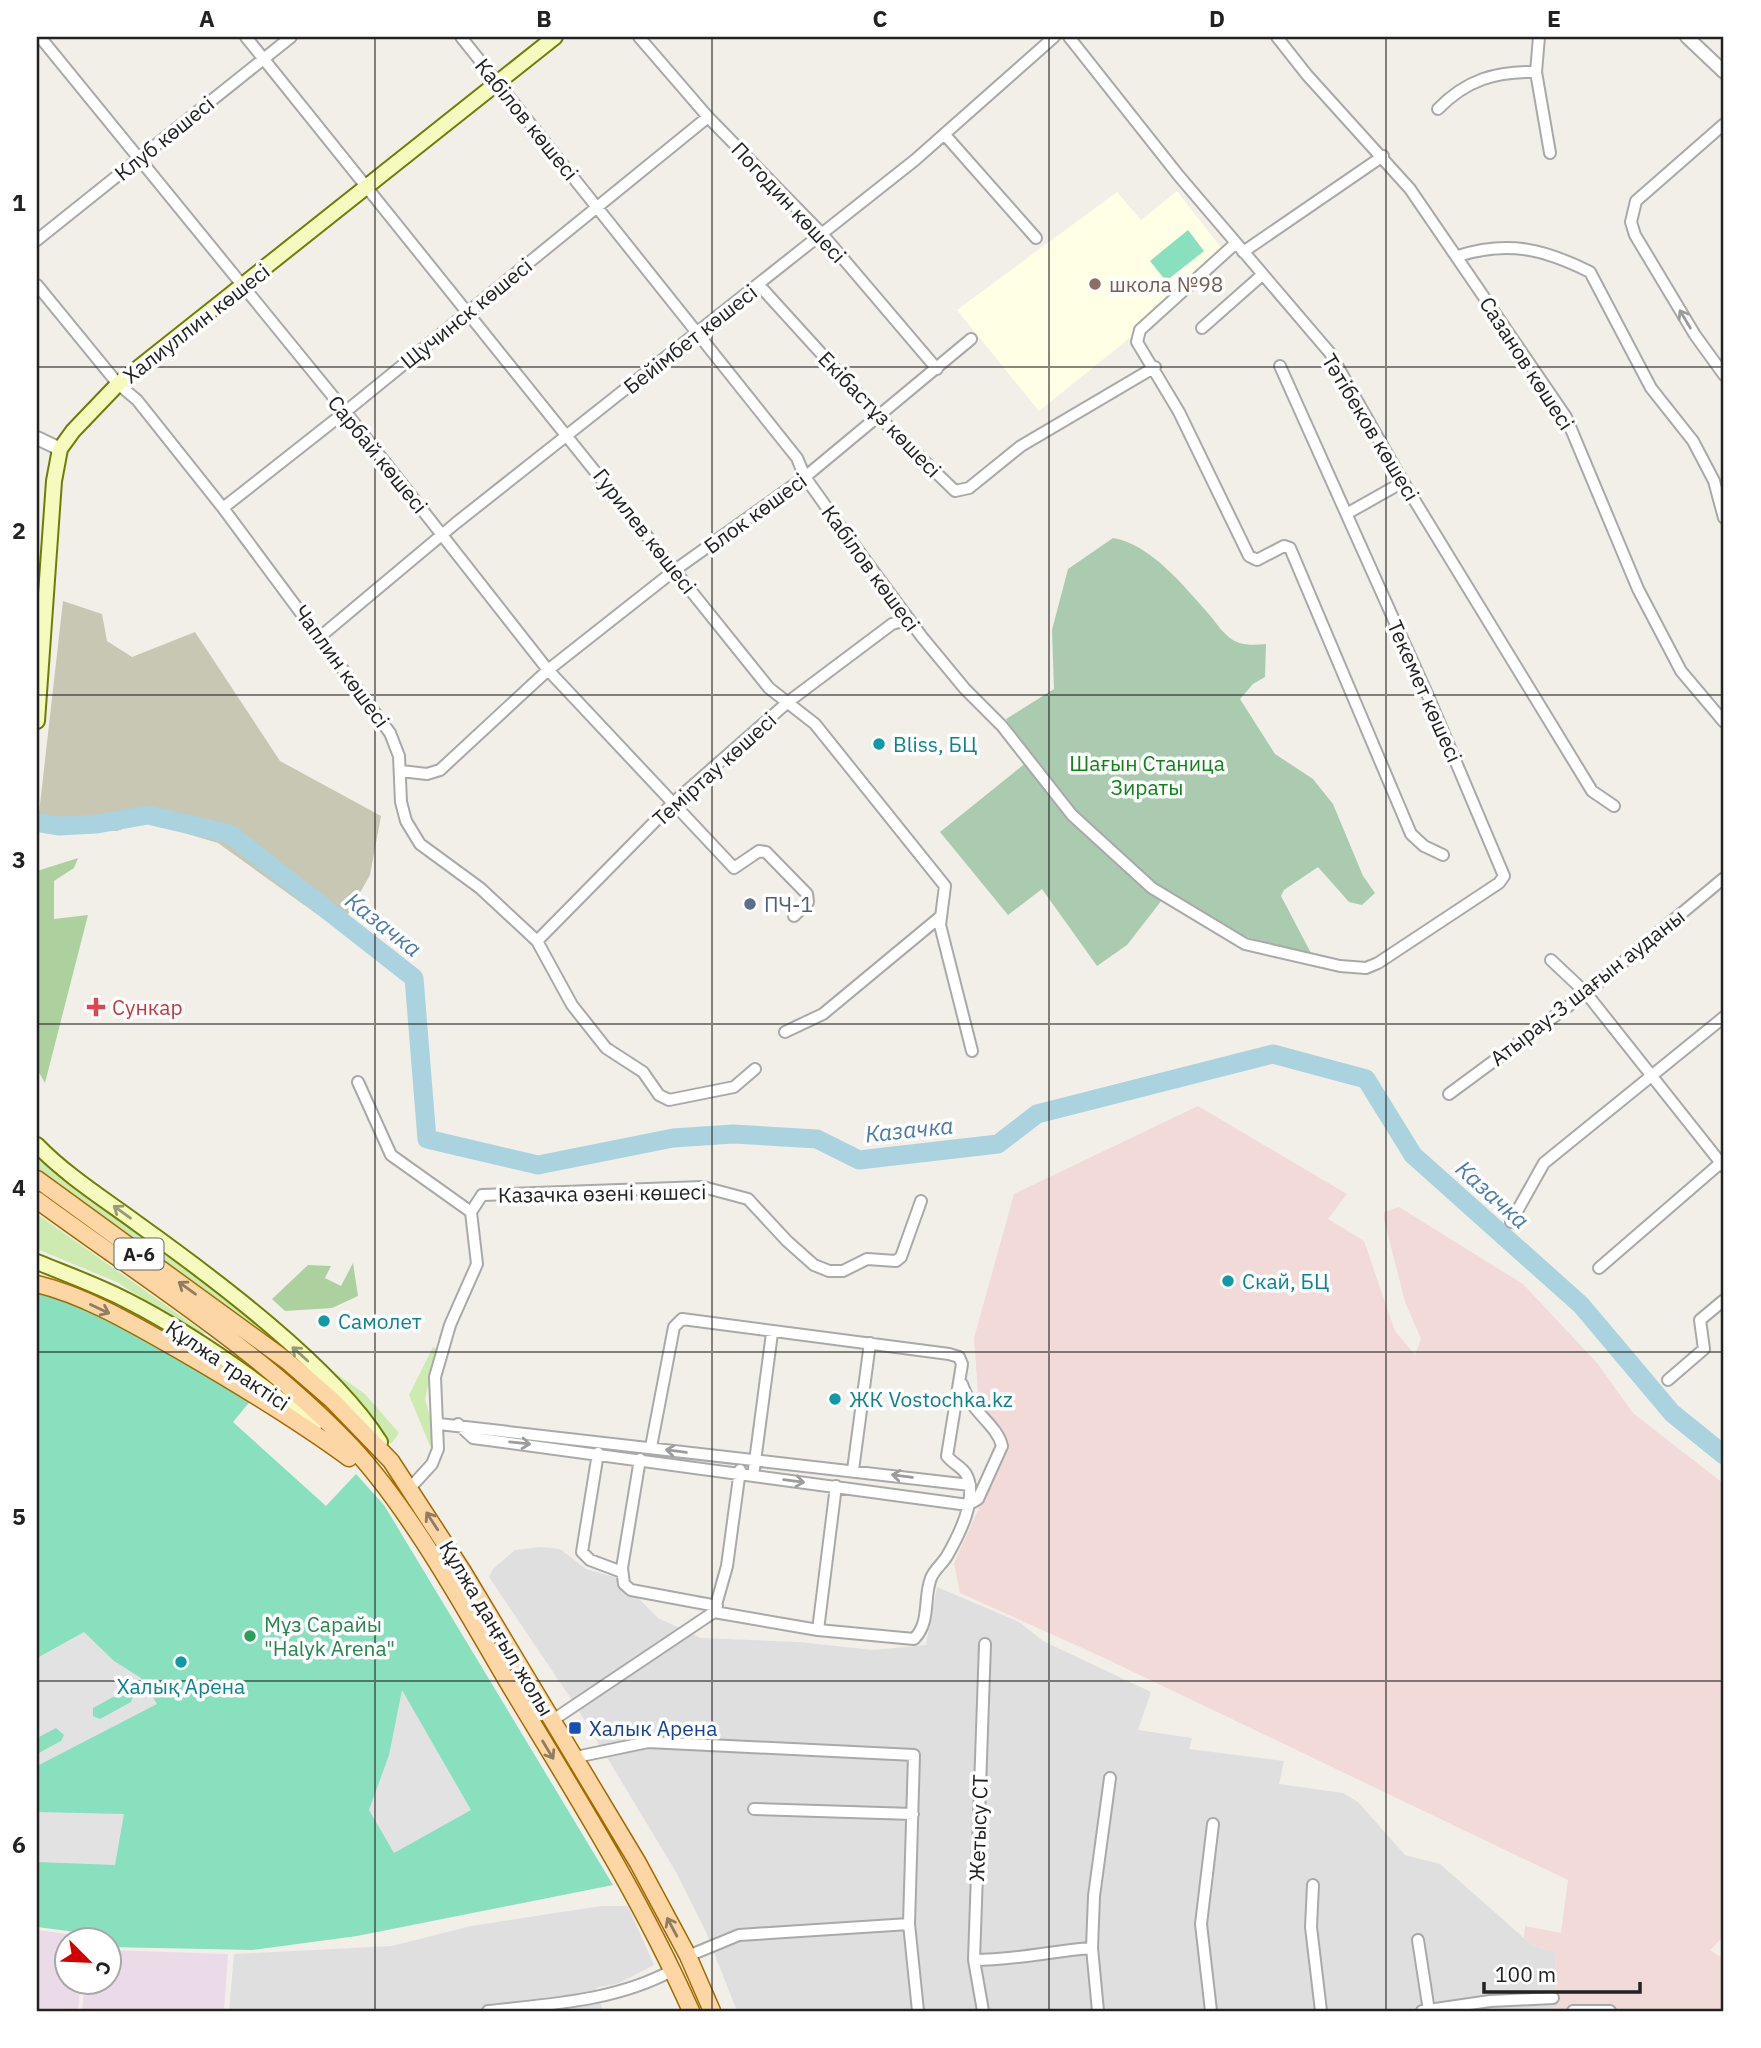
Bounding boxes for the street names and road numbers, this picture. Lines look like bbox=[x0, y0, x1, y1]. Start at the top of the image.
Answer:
street label: Кабілов көшесі bbox=[469, 52, 585, 186]
street label: Клуб көшесі bbox=[108, 89, 220, 187]
street label: Погодин көшесі bbox=[726, 135, 852, 269]
street label: Щучинск көшесі bbox=[394, 251, 538, 375]
street label: Халиуллин көшесі bbox=[117, 257, 275, 389]
street label: Бейімбет көшесі bbox=[617, 278, 763, 400]
street label: Сазанов көшесі bbox=[1473, 291, 1581, 435]
street label: Екібастұз көшесі bbox=[812, 345, 948, 483]
street label: Тәтібеков көшесі bbox=[1316, 348, 1426, 506]
street label: Сарбай көшесі bbox=[322, 389, 434, 519]
street label: Гурилев көшесі bbox=[587, 463, 703, 599]
street label: Блок көшесі bbox=[698, 466, 812, 560]
street label: Кабілов көшесі bbox=[816, 499, 926, 637]
street label: Чаплин көшесі bbox=[288, 599, 396, 733]
street label: Текемет көшесі bbox=[1381, 616, 1469, 766]
street label: Теміртау көшесі bbox=[646, 706, 782, 832]
street label: Атырау-3 шағын ауданы bbox=[1484, 902, 1690, 1072]
street label: Казачка өзені көшесі bbox=[498, 1177, 706, 1209]
road number: A-6 bbox=[114, 1238, 164, 1270]
street label: Құлжа трактісі bbox=[161, 1313, 295, 1417]
street label: Құлжа даңғыл жолы bbox=[433, 1535, 561, 1721]
street label: Жетысу СТ bbox=[962, 1774, 994, 1882]

